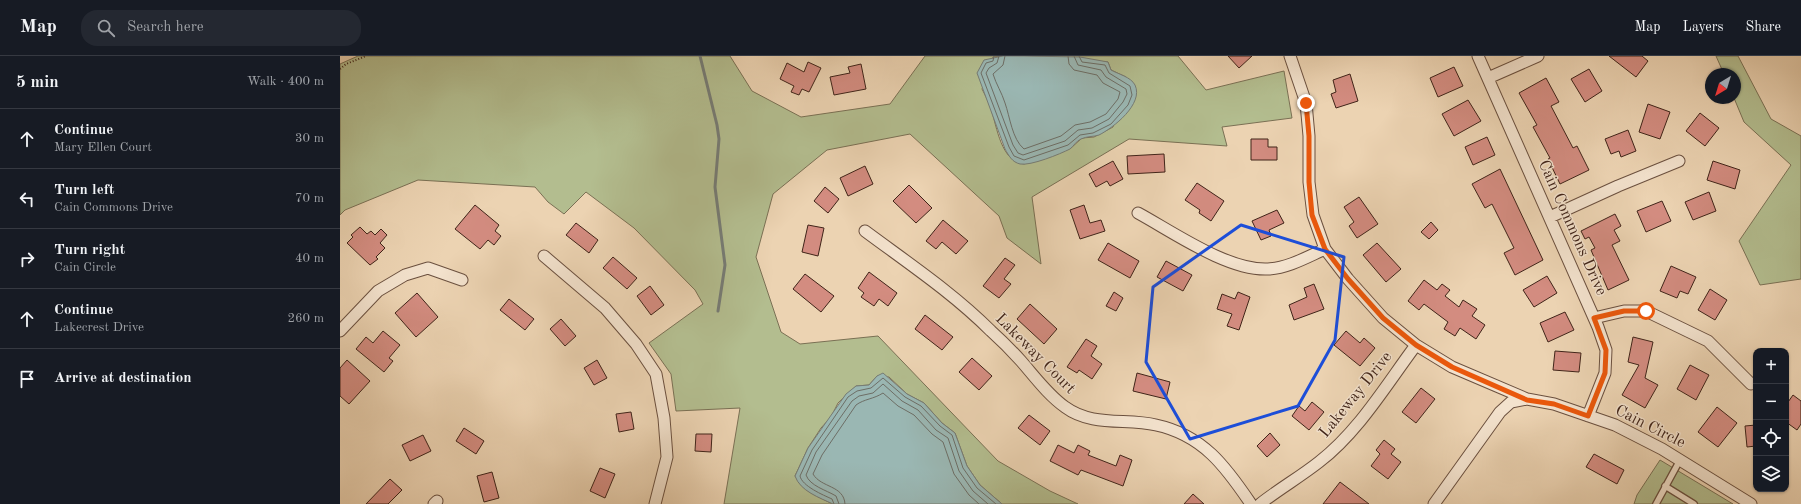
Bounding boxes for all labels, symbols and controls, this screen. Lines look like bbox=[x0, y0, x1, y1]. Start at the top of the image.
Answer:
search box bbox=[81, 10, 361, 46]
icon: search bbox=[95, 17, 117, 39]
text: Map bbox=[20, 18, 57, 37]
text: Search here bbox=[127, 20, 204, 35]
text: Map bbox=[1635, 20, 1661, 34]
text: Layers bbox=[1683, 20, 1724, 34]
text: Share bbox=[1746, 20, 1781, 34]
north arrow bbox=[1705, 68, 1741, 104]
text: 5 min bbox=[16, 74, 59, 91]
text: Walk · 400 m bbox=[247, 75, 324, 88]
route end bbox=[1297, 94, 1315, 112]
text: Continue bbox=[54, 123, 113, 138]
icon: ahead bbox=[16, 128, 38, 150]
text: 30 m bbox=[295, 132, 324, 145]
text: Mary Ellen Court bbox=[54, 141, 152, 154]
street label: Cain Commons Drive bbox=[1535, 158, 1609, 298]
text: Turn left bbox=[54, 183, 114, 198]
icon: left bbox=[16, 188, 38, 210]
text: 70 m bbox=[295, 192, 324, 205]
text: Cain Commons Drive bbox=[54, 201, 173, 214]
text: Turn right bbox=[54, 243, 125, 258]
icon: right bbox=[16, 248, 38, 270]
text: 40 m bbox=[295, 252, 324, 265]
text: Cain Circle bbox=[54, 261, 116, 274]
route start bbox=[1637, 302, 1655, 320]
text: Continue bbox=[54, 303, 113, 318]
icon: ahead bbox=[16, 308, 38, 330]
street label: Lakeway Court bbox=[992, 311, 1078, 397]
text: 260 m bbox=[287, 312, 324, 325]
text: Lakecrest Drive bbox=[54, 321, 144, 334]
map controls bbox=[1753, 348, 1789, 492]
button: + bbox=[1753, 348, 1789, 384]
street label: Lakeway Drive bbox=[1317, 349, 1395, 441]
icon: arrive bbox=[16, 368, 38, 390]
text: Arrive at destination bbox=[54, 371, 192, 386]
button: − bbox=[1753, 384, 1789, 420]
street label: Cain Circle bbox=[1612, 403, 1688, 451]
button: locate bbox=[1753, 420, 1789, 456]
button: layers bbox=[1753, 456, 1789, 492]

